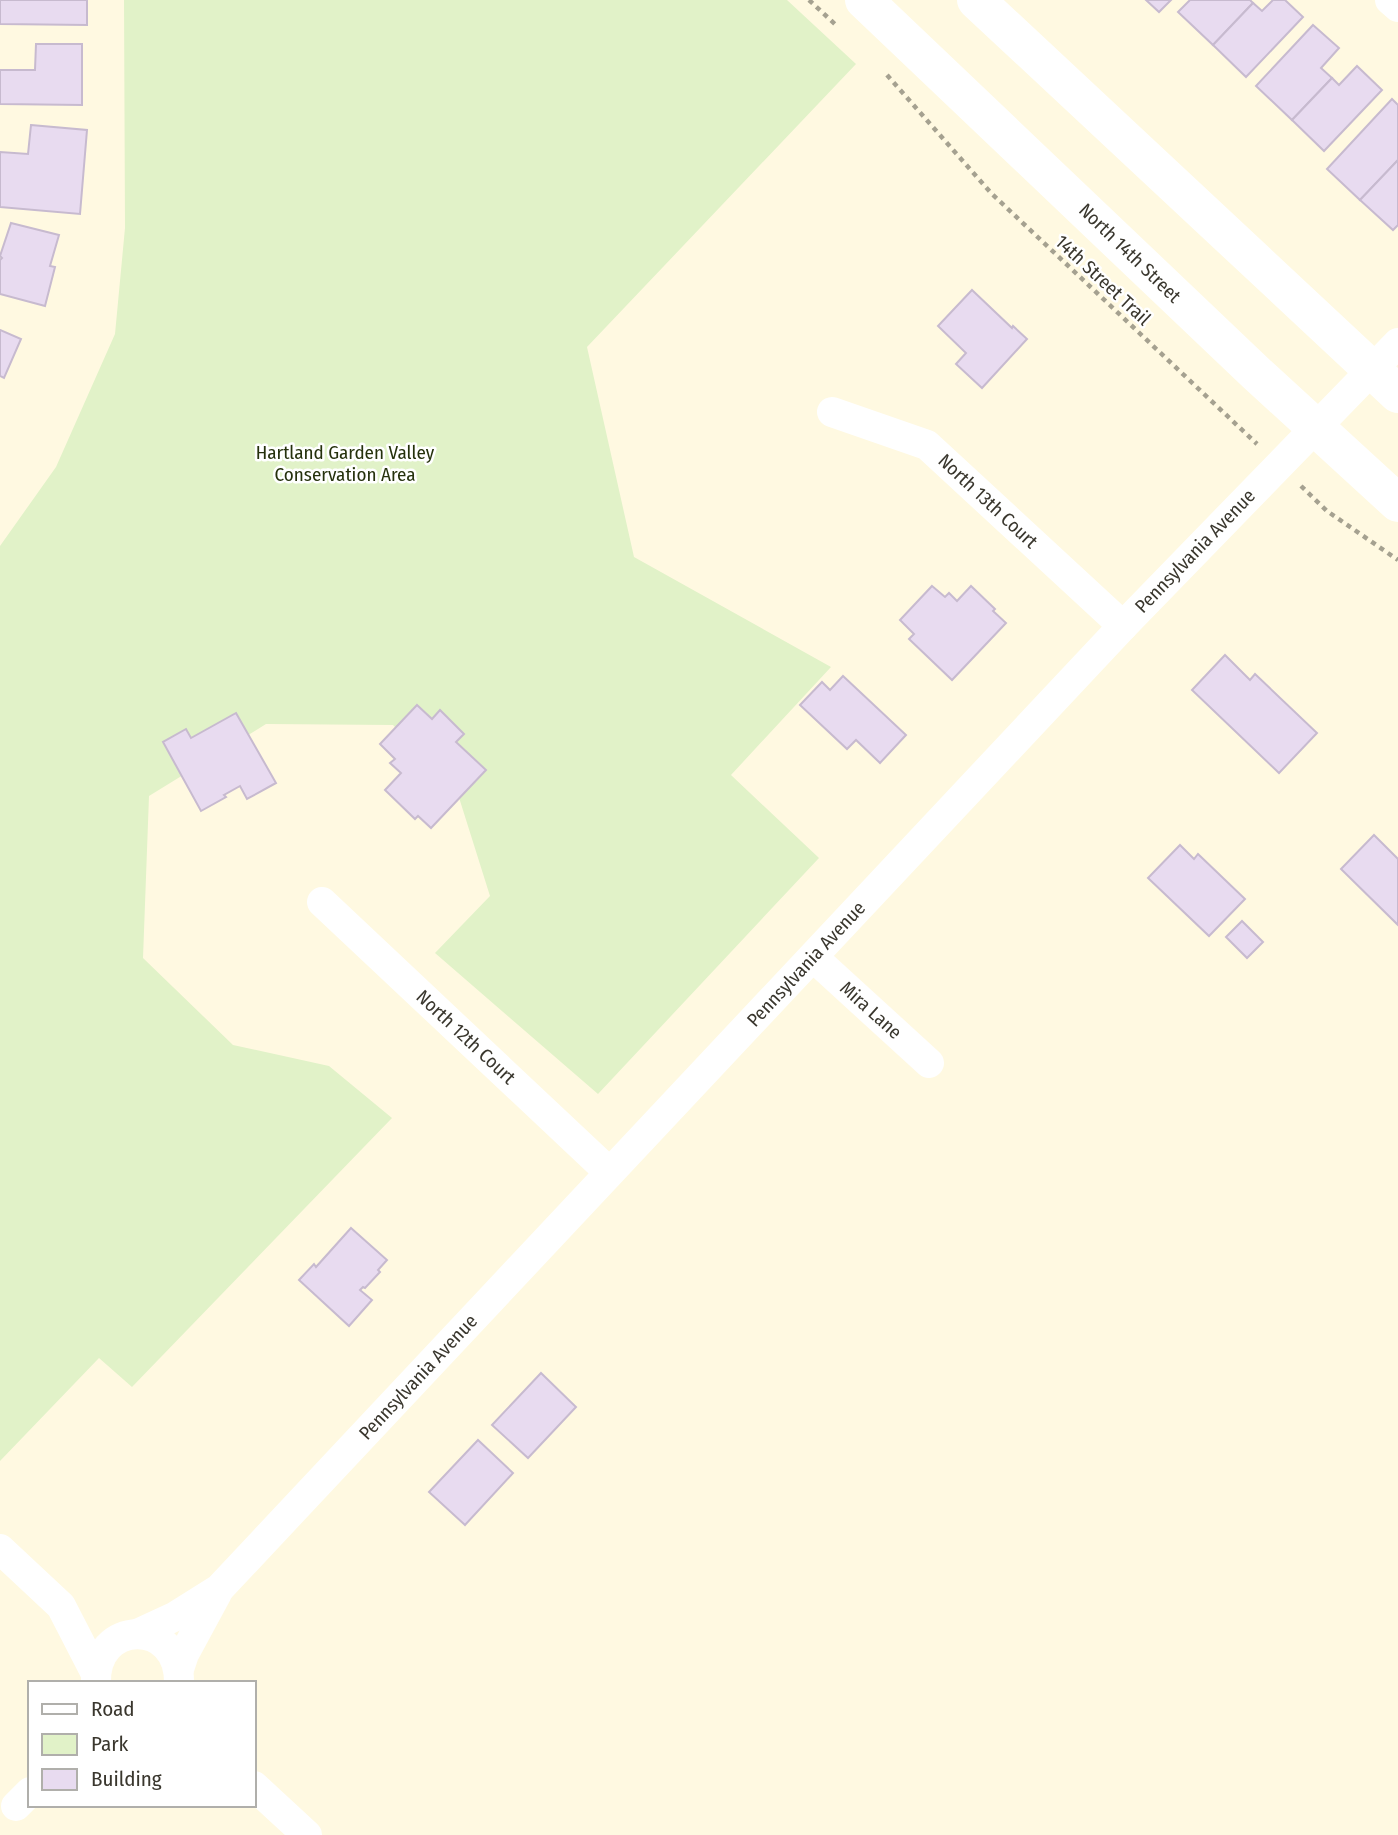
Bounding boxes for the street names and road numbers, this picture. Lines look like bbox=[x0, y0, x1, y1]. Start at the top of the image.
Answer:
street label: North 14th Street bbox=[1074, 199, 1186, 308]
street label: 14th Street Trail bbox=[1051, 230, 1155, 330]
street label: North 13th Court bbox=[934, 449, 1043, 553]
street label: Pennsylvania Avenue bbox=[1130, 484, 1260, 618]
street label: Pennsylvania Avenue bbox=[742, 897, 870, 1031]
street label: Mira Lane bbox=[835, 976, 907, 1044]
street label: North 12th Court bbox=[412, 985, 521, 1089]
street label: Pennsylvania Avenue bbox=[354, 1310, 482, 1444]

